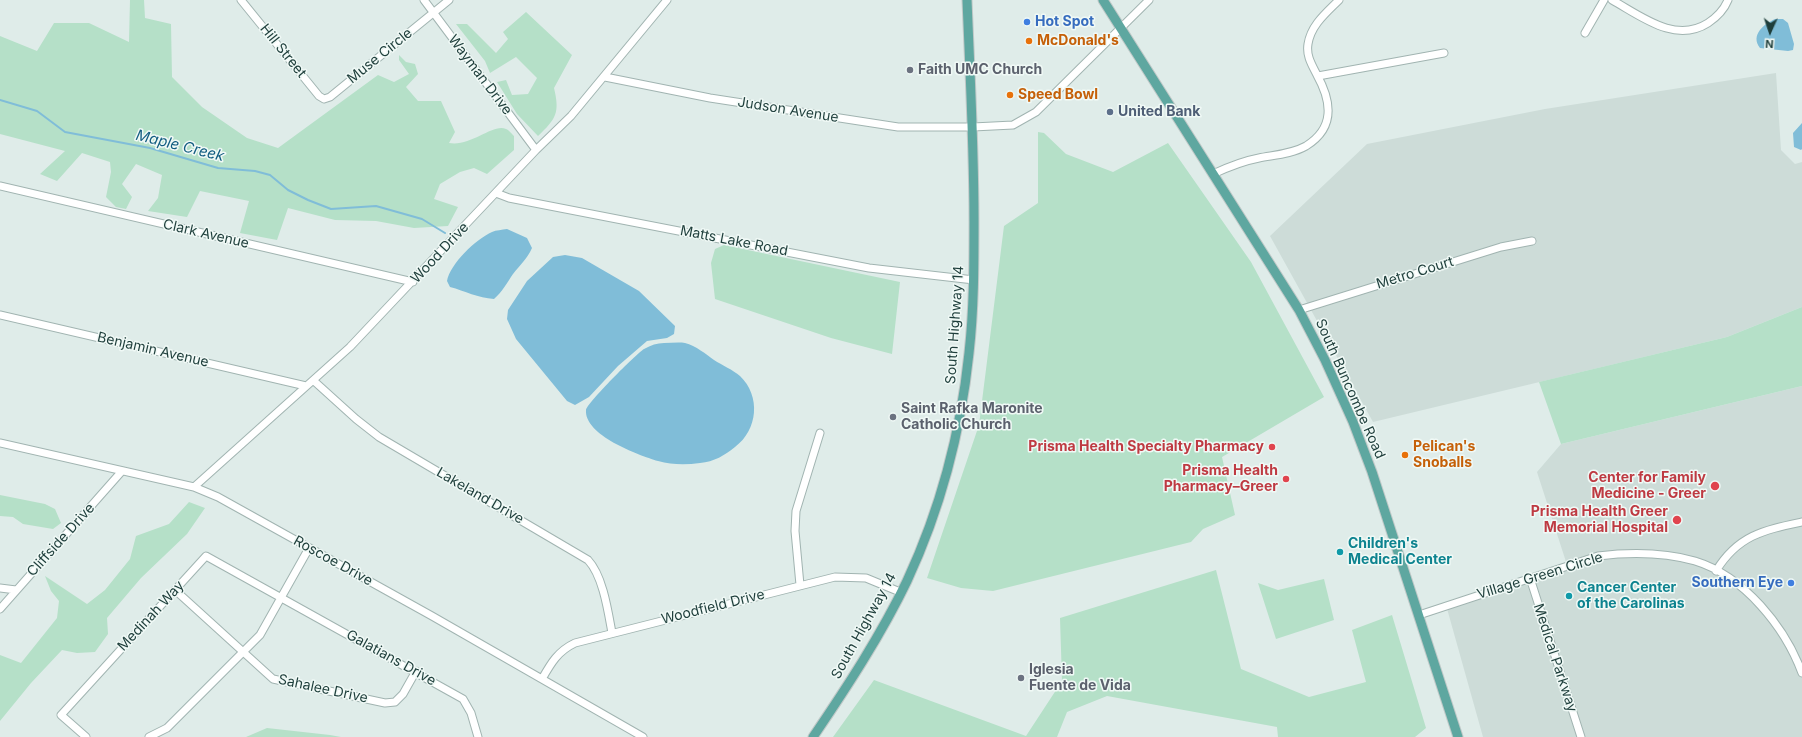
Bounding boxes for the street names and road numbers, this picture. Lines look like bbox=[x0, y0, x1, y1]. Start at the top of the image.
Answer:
street label: Hill Street bbox=[256, 21, 310, 81]
street label: Muse Circle bbox=[344, 25, 416, 87]
street label: Wayman Drive bbox=[444, 32, 516, 118]
street label: Judson Avenue bbox=[736, 94, 840, 126]
street label: Clark Avenue bbox=[161, 216, 251, 252]
street label: Wood Drive bbox=[408, 219, 472, 287]
street label: Matts Lake Road bbox=[679, 222, 789, 260]
street label: Metro Court bbox=[1374, 253, 1456, 293]
street label: South Highway 14 bbox=[942, 265, 968, 385]
street label: South Buncombe Road bbox=[1312, 316, 1388, 462]
street label: Benjamin Avenue bbox=[96, 329, 210, 371]
street label: Lakeland Drive bbox=[433, 464, 527, 528]
street label: Cliffside Drive bbox=[24, 500, 98, 580]
street label: Roscoe Drive bbox=[291, 532, 375, 590]
street label: Village Green Circle bbox=[1475, 549, 1605, 603]
street label: South Highway 14 bbox=[828, 570, 900, 682]
street label: Medinah Way bbox=[114, 577, 188, 655]
street label: Woodfield Drive bbox=[660, 586, 766, 628]
street label: Medical Parkway bbox=[1530, 602, 1580, 714]
street label: Galatians Drive bbox=[343, 626, 439, 690]
street label: Sahalee Drive bbox=[277, 671, 369, 707]

